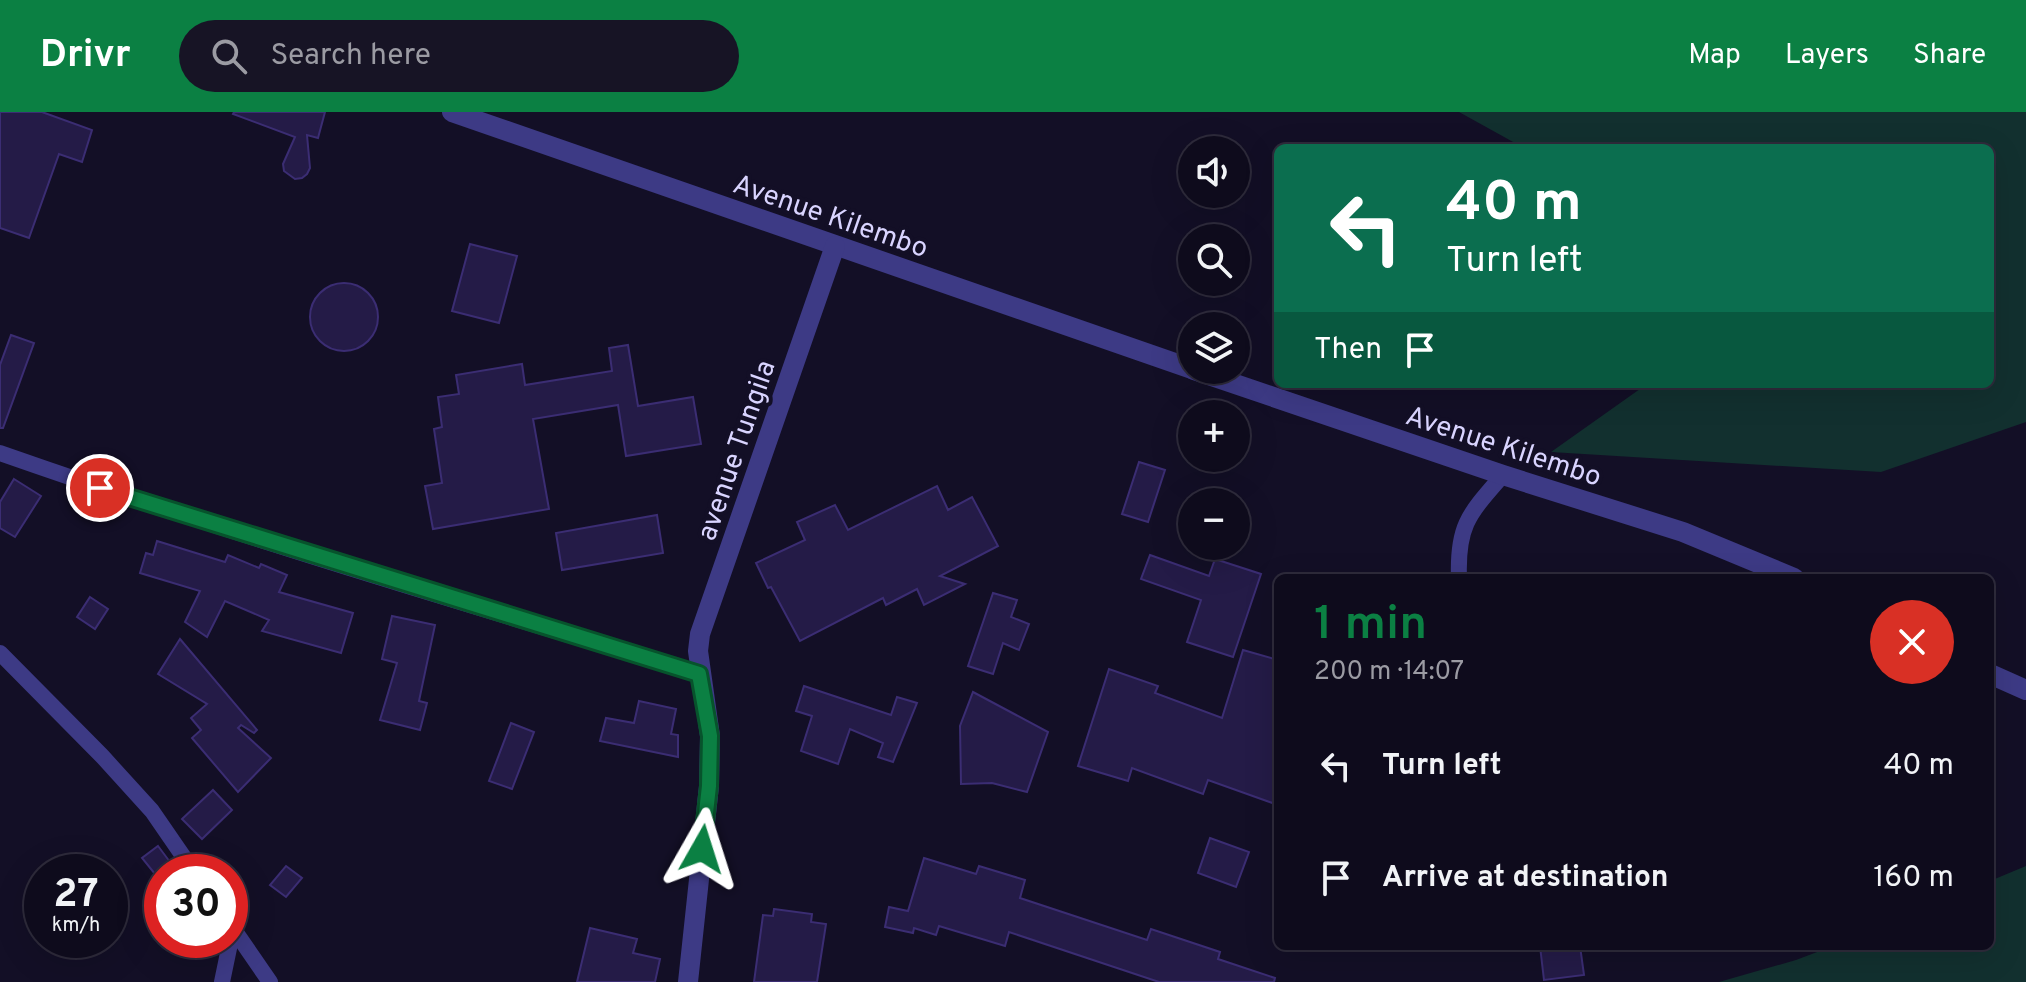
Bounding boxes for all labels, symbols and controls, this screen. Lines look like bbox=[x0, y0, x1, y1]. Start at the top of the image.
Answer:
search box bbox=[179, 20, 739, 92]
text: Drivr bbox=[40, 32, 131, 81]
icon: search bbox=[207, 34, 251, 78]
text: Search here bbox=[271, 38, 431, 75]
text: Map bbox=[1688, 38, 1741, 74]
text: Layers bbox=[1785, 38, 1869, 74]
text: Share bbox=[1913, 38, 1986, 74]
map controls bbox=[1178, 136, 1250, 560]
button: sound bbox=[1178, 136, 1250, 208]
street label: Avenue Kilembo bbox=[728, 168, 932, 268]
text: 40 m bbox=[1446, 170, 1582, 240]
icon: left bbox=[1314, 176, 1418, 280]
button: search bbox=[1178, 224, 1250, 296]
text: Turn left bbox=[1446, 239, 1583, 285]
button: layers bbox=[1178, 312, 1250, 384]
icon: arrive bbox=[1398, 328, 1442, 372]
text: Then bbox=[1314, 332, 1382, 369]
street label: avenue Tungila bbox=[690, 356, 786, 546]
street label: Avenue Kilembo bbox=[1401, 399, 1606, 496]
button: + bbox=[1178, 400, 1250, 472]
pin bbox=[66, 454, 134, 522]
icon: arrive bbox=[78, 466, 122, 510]
button: − bbox=[1178, 488, 1250, 560]
text: 1 min bbox=[1314, 596, 1427, 656]
button: close bbox=[1870, 600, 1954, 684]
text: 200 m · 14:07 bbox=[1314, 656, 1464, 689]
icon: left bbox=[1314, 744, 1358, 788]
text: Turn left bbox=[1382, 748, 1502, 785]
text: 40 m bbox=[1884, 748, 1954, 785]
position arrow bbox=[660, 807, 744, 891]
speed limit sign: 30 bbox=[144, 854, 248, 958]
icon: arrive bbox=[1314, 856, 1358, 900]
text: Arrive at destination bbox=[1382, 860, 1668, 897]
text: 160 m bbox=[1873, 860, 1954, 897]
text: 27 bbox=[53, 871, 99, 921]
text: km/h bbox=[52, 913, 100, 939]

